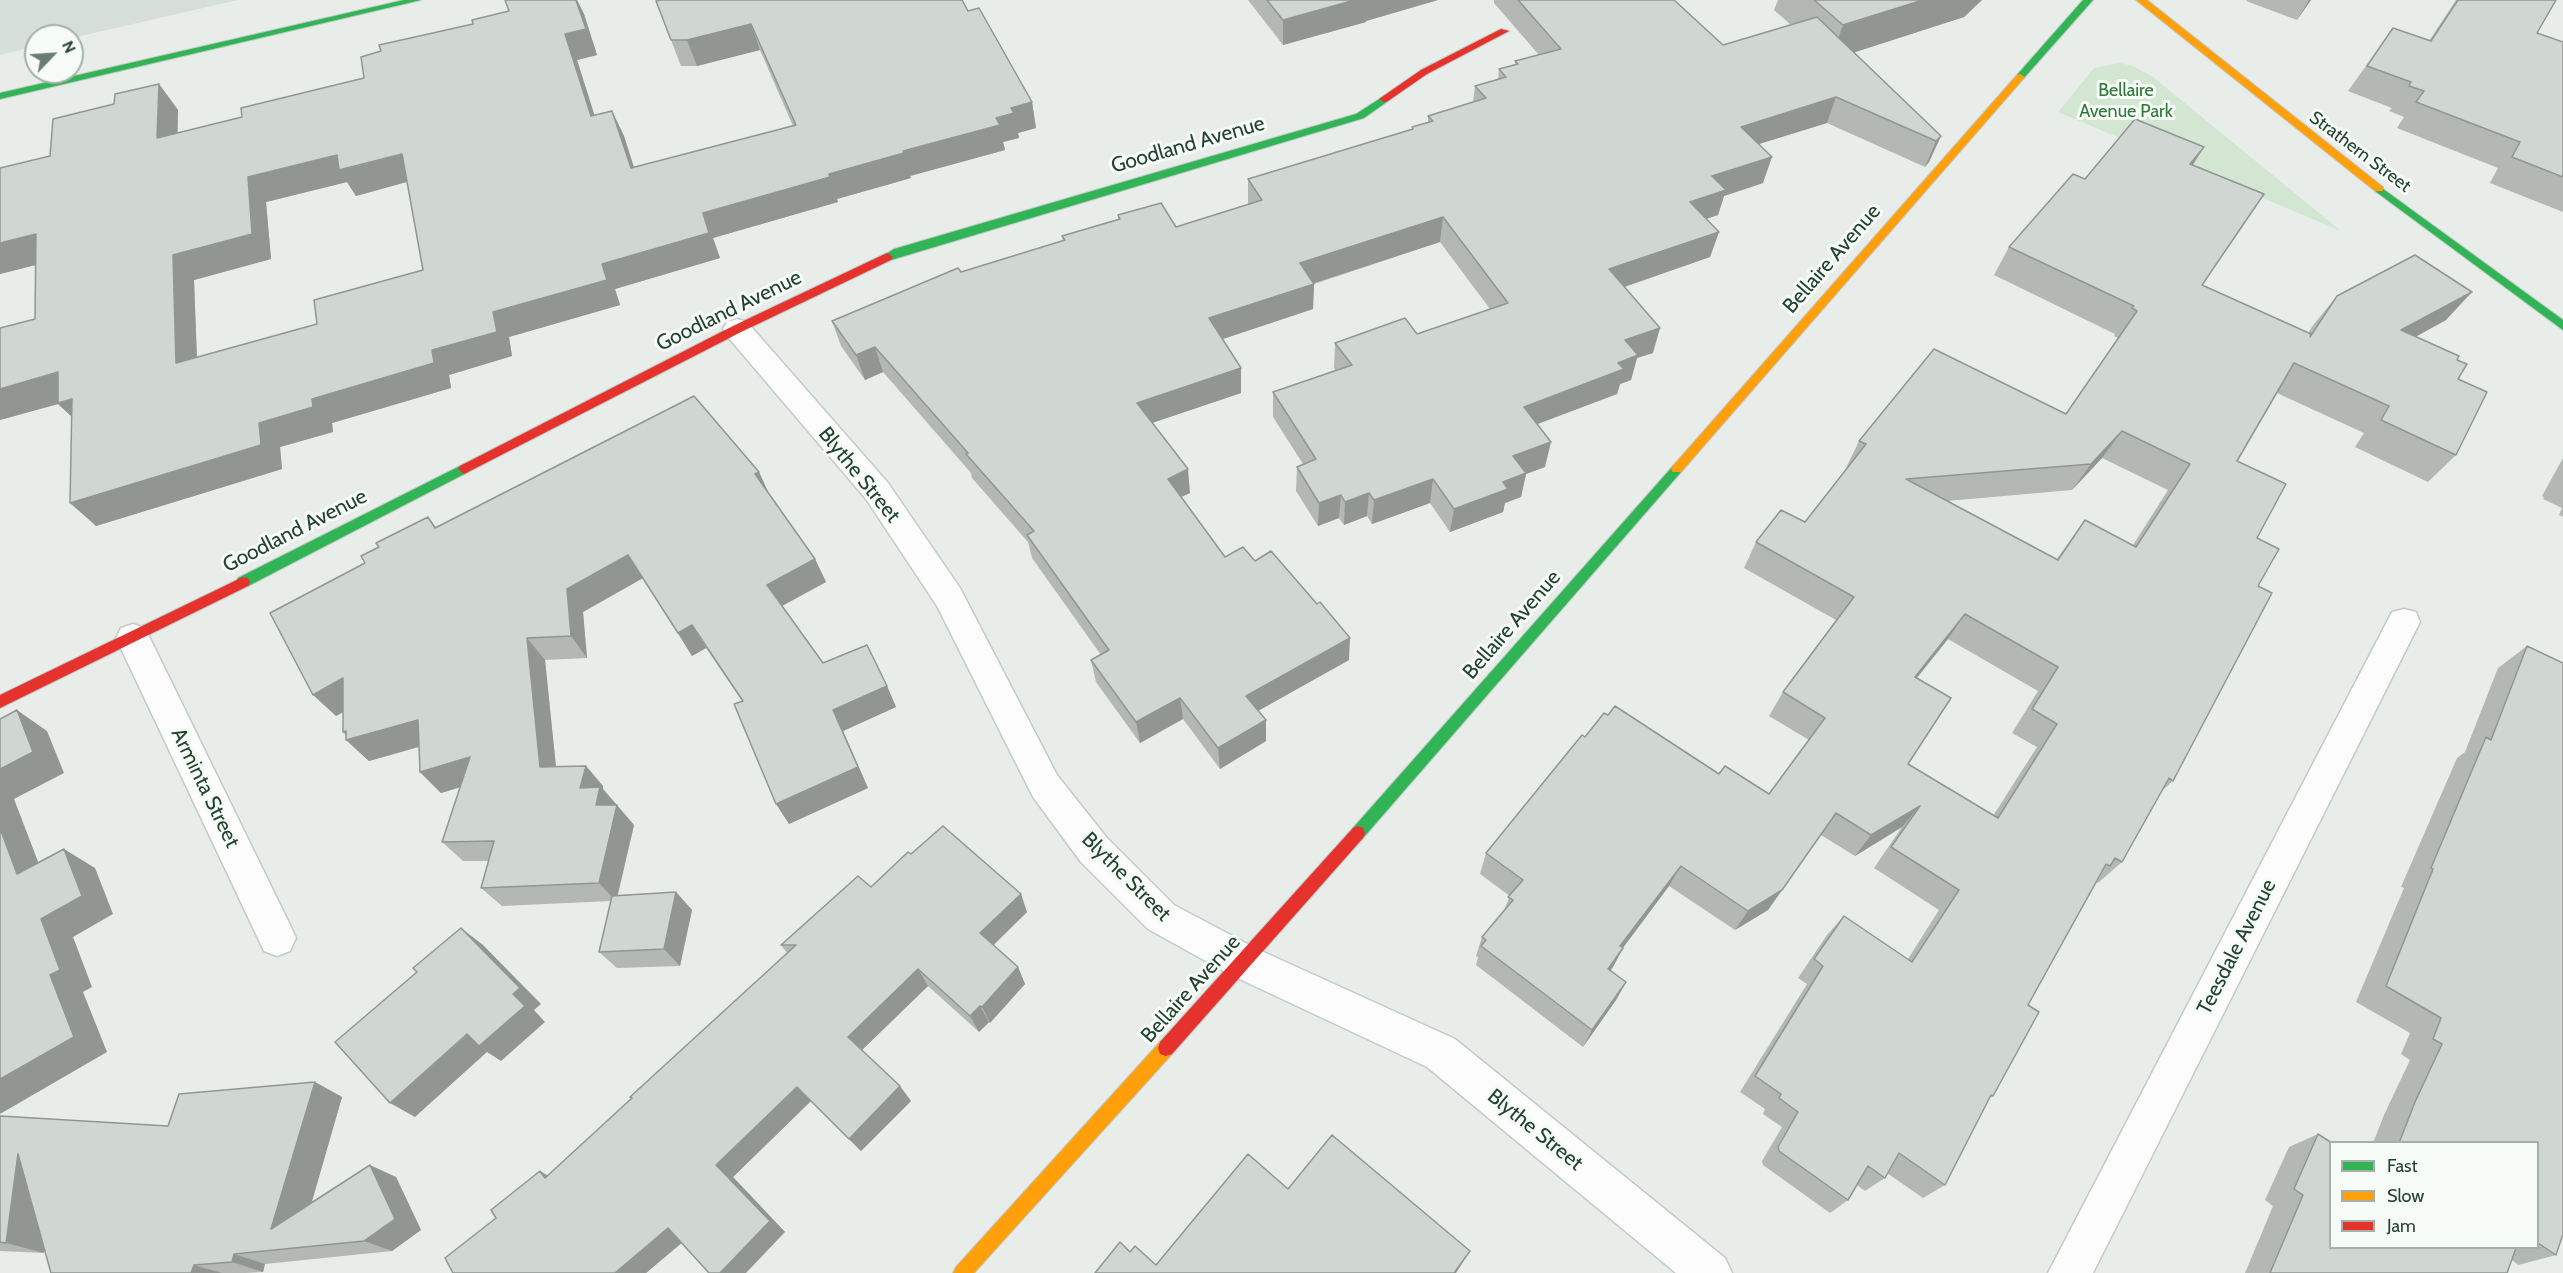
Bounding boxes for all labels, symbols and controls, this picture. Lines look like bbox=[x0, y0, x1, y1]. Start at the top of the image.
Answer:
north arrow bbox=[24, 24, 84, 84]
text: N bbox=[58, 38, 80, 56]
park label: Bellaire Avenue Park bbox=[2079, 80, 2173, 122]
street label: Strathern Street bbox=[2305, 107, 2415, 197]
street label: Goodland Avenue bbox=[1108, 111, 1268, 179]
street label: Bellaire Avenue bbox=[1778, 199, 1886, 319]
street label: Goodland Avenue bbox=[652, 265, 806, 357]
street label: Blythe Street bbox=[813, 422, 905, 528]
street label: Goodland Avenue bbox=[219, 484, 371, 578]
street label: Bellaire Avenue bbox=[1458, 565, 1566, 685]
street label: Arminta Street bbox=[165, 724, 245, 852]
street label: Blythe Street bbox=[1076, 827, 1176, 927]
street label: Teesdale Avenue bbox=[2192, 875, 2282, 1019]
street label: Bellaire Avenue bbox=[1136, 930, 1246, 1048]
street label: Blythe Street bbox=[1482, 1084, 1588, 1176]
legend bbox=[2329, 1141, 2539, 1249]
text: Fast bbox=[2387, 1155, 2418, 1177]
text: Slow bbox=[2387, 1185, 2424, 1207]
text: Jam bbox=[2387, 1215, 2416, 1237]

